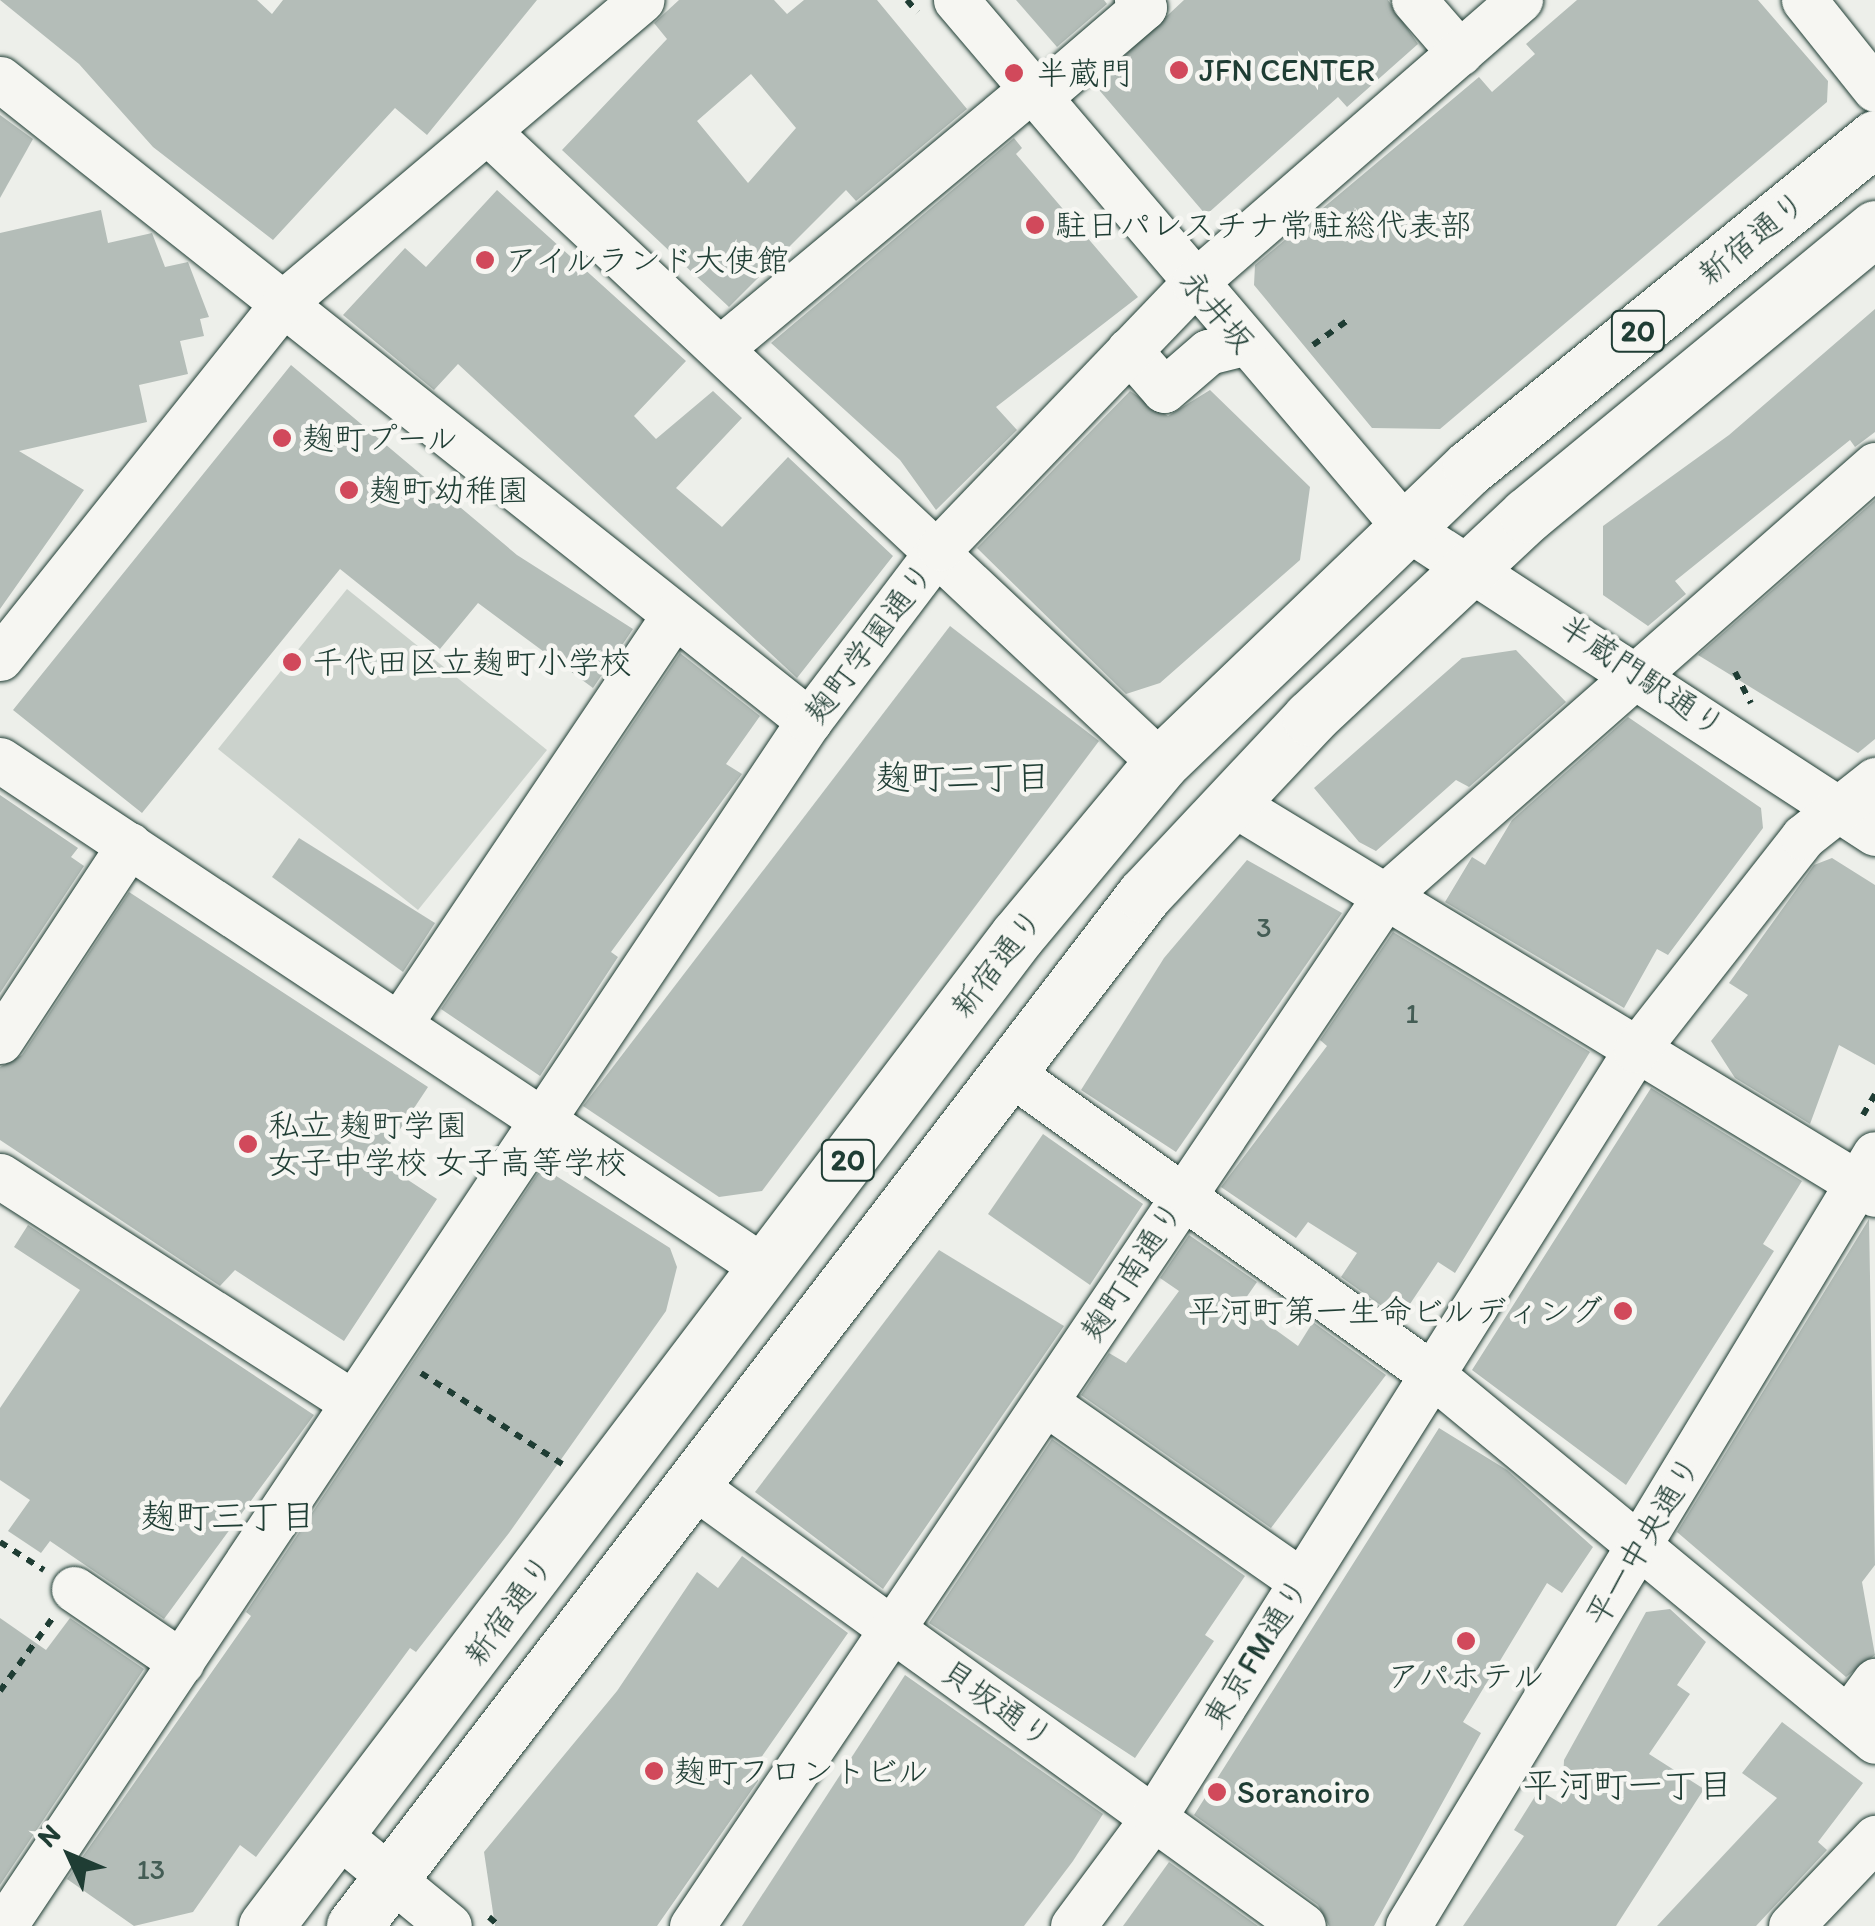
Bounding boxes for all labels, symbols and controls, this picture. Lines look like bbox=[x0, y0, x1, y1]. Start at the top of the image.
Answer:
place label: JFN CENTER bbox=[1199, 51, 1375, 89]
place label: 半蔵門 bbox=[1036, 54, 1132, 92]
marker: JFN CENTER bbox=[1168, 59, 1190, 81]
marker: 半蔵門 bbox=[1001, 60, 1027, 86]
street label: 新宿通り bbox=[1690, 183, 1814, 293]
place label: 駐日パレスチナ常駐総代表部 bbox=[1055, 206, 1471, 244]
marker: 駐日パレスチナ常駐総代表部 bbox=[1024, 214, 1046, 236]
place label: アイルランド大使館 bbox=[505, 241, 793, 279]
marker: アイルランド大使館 bbox=[474, 249, 496, 271]
street label: 永井坂 bbox=[1171, 262, 1263, 360]
road number: 20 bbox=[1610, 306, 1666, 356]
place label: 麹町プール bbox=[302, 419, 460, 457]
marker: 麹町プール bbox=[271, 427, 293, 449]
place label: 麹町幼稚園 bbox=[369, 471, 529, 509]
marker: 麹町幼稚園 bbox=[338, 479, 360, 501]
street label: 麹町学園通り bbox=[796, 555, 942, 731]
street label: 半蔵門駅通り bbox=[1552, 606, 1732, 746]
place label: 千代田区立麹町小学校 bbox=[312, 643, 632, 681]
marker: 千代田区立麹町小学校 bbox=[281, 651, 303, 673]
district label: 麹町二丁目 bbox=[876, 756, 1050, 798]
street label: 新宿通り bbox=[942, 901, 1052, 1025]
house number: 3 bbox=[1256, 910, 1272, 944]
house number: 1 bbox=[1406, 996, 1418, 1030]
place label: 私立 麹町学園 女子中学校 女子高等学校 bbox=[268, 1107, 627, 1182]
marker: 私立 麹町学園 女子中学校 女子高等学校 bbox=[237, 1133, 259, 1155]
road number: 20 bbox=[820, 1135, 876, 1185]
street label: 麹町南通り bbox=[1072, 1193, 1192, 1349]
place label: 平河町第一生命ビルディング bbox=[1187, 1292, 1603, 1330]
marker: 平河町第一生命ビルディング bbox=[1612, 1300, 1634, 1322]
street label: 平一中央通り bbox=[1577, 1449, 1709, 1633]
district label: 麹町三丁目 bbox=[141, 1495, 315, 1537]
street label: 新宿通り bbox=[456, 1547, 562, 1673]
street label: 東京FM通り bbox=[1195, 1571, 1317, 1735]
marker: アパホテル bbox=[1455, 1630, 1477, 1652]
street label: 貝坂通り bbox=[934, 1652, 1060, 1756]
place label: アパホテル bbox=[1386, 1657, 1546, 1695]
place label: 麹町フロントビル bbox=[674, 1752, 930, 1790]
marker: 麹町フロントビル bbox=[643, 1760, 665, 1782]
district label: 平河町一丁目 bbox=[1523, 1764, 1733, 1806]
place label: Soranoiro bbox=[1237, 1773, 1370, 1811]
marker: Soranoiro bbox=[1206, 1781, 1228, 1803]
north arrow bbox=[20, 1806, 120, 1906]
text: N bbox=[30, 1817, 67, 1854]
house number: 13 bbox=[137, 1852, 165, 1886]

